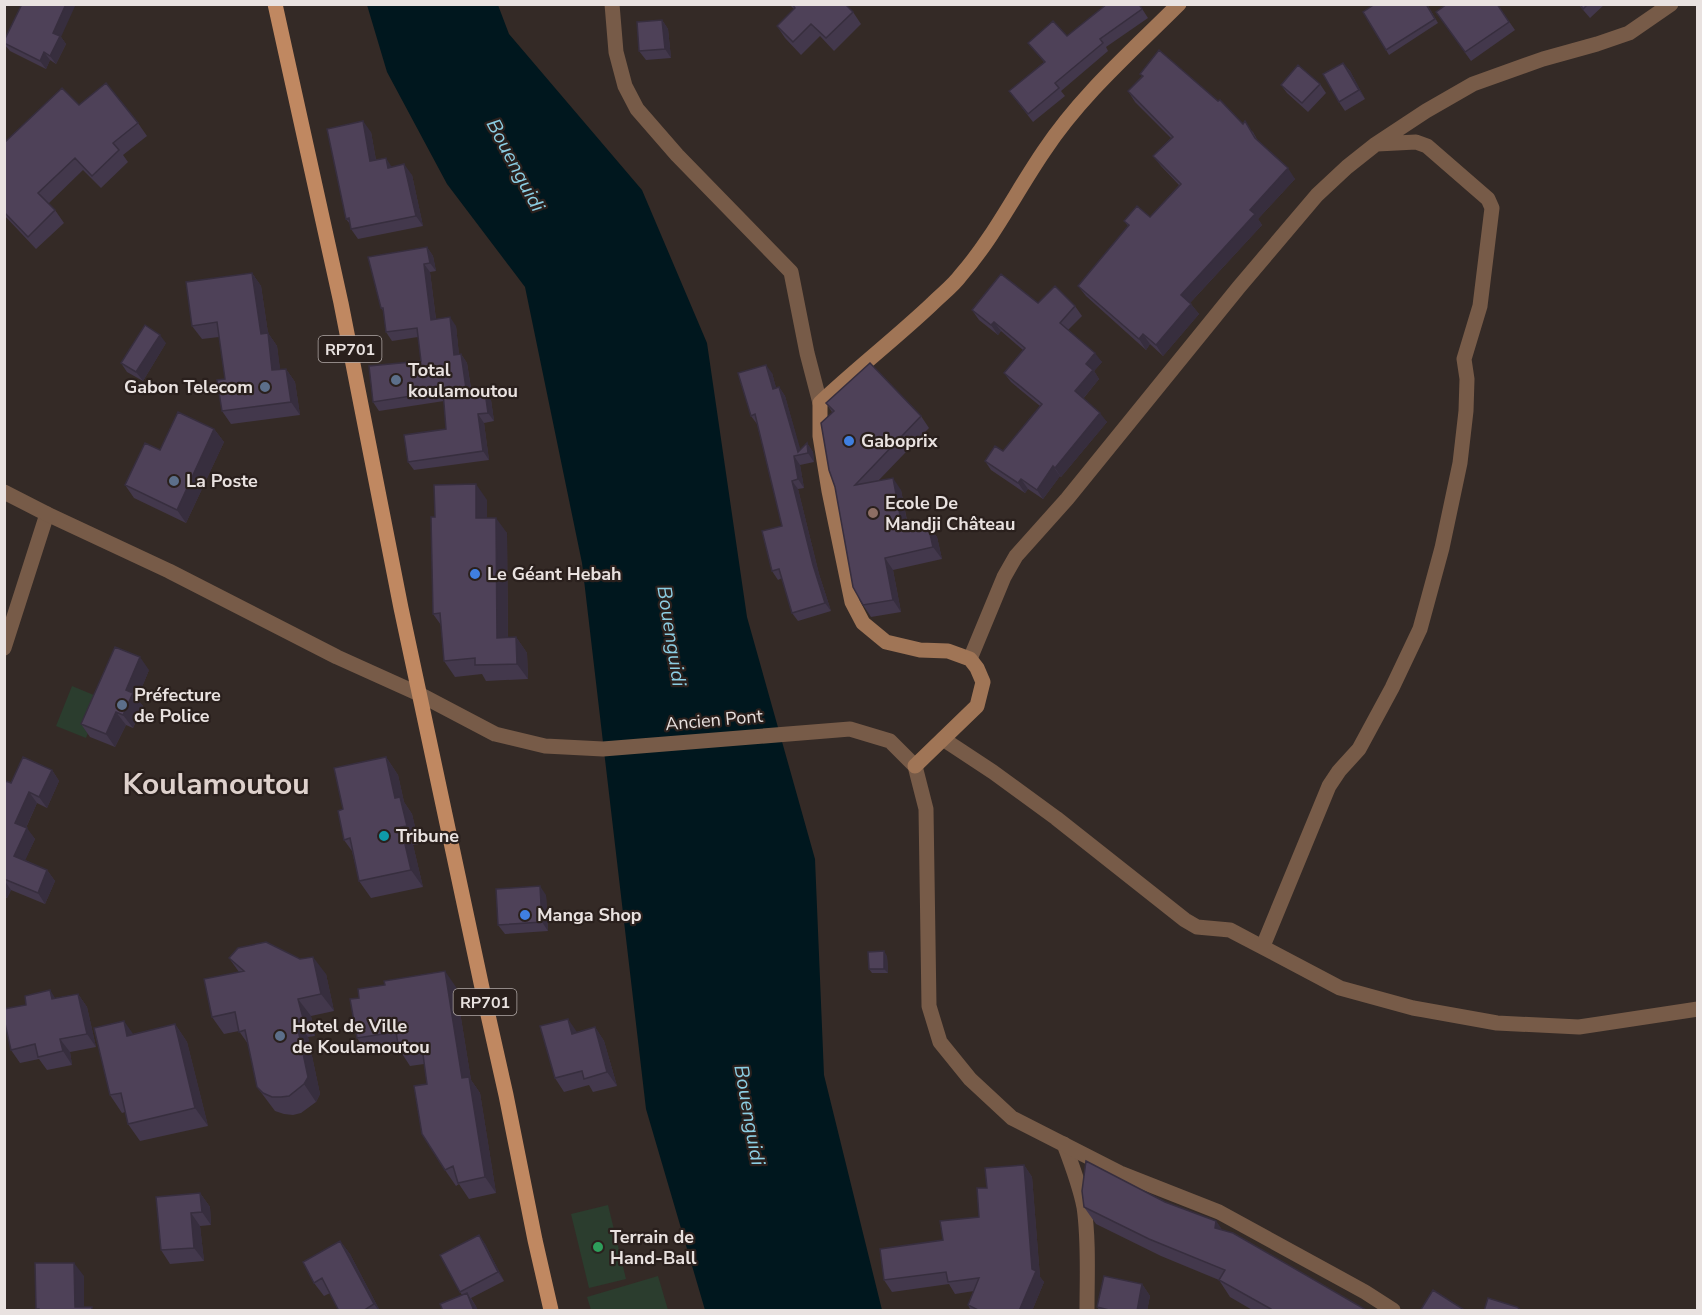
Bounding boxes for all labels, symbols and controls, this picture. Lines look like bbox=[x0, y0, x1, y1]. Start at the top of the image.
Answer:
water label: Bouenguidi bbox=[480, 114, 552, 217]
road number: RP701 bbox=[318, 336, 382, 362]
place label: Total koulamoutou bbox=[408, 358, 518, 403]
marker: Total koulamoutou bbox=[389, 373, 403, 387]
place label: Gabon Telecom bbox=[124, 375, 253, 399]
marker: Gabon Telecom bbox=[258, 380, 272, 394]
place label: Gaboprix bbox=[861, 429, 938, 453]
marker: Gaboprix bbox=[842, 434, 856, 448]
place label: La Poste bbox=[186, 469, 258, 493]
marker: La Poste bbox=[167, 474, 181, 488]
place label: Ecole De Mandji Château bbox=[885, 491, 1015, 536]
marker: Ecole De Mandji Château bbox=[866, 506, 880, 520]
place label: Le Géant Hebah bbox=[487, 562, 622, 586]
marker: Le Géant Hebah bbox=[468, 567, 482, 581]
water label: Bouenguidi bbox=[650, 584, 693, 689]
place label: Préfecture de Police bbox=[134, 683, 221, 728]
marker: Préfecture de Police bbox=[115, 698, 129, 712]
street label: Ancien Pont bbox=[664, 704, 764, 736]
district label: Koulamoutou bbox=[122, 764, 310, 805]
place label: Tribune bbox=[396, 824, 459, 848]
marker: Tribune bbox=[377, 829, 391, 843]
place label: Manga Shop bbox=[537, 903, 642, 927]
marker: Manga Shop bbox=[518, 908, 532, 922]
road number: RP701 bbox=[454, 989, 516, 1015]
place label: Hotel de Ville de Koulamoutou bbox=[292, 1014, 430, 1059]
marker: Hotel de Ville de Koulamoutou bbox=[273, 1029, 287, 1043]
water label: Bouenguidi bbox=[727, 1063, 772, 1168]
place label: Terrain de Hand-Ball bbox=[610, 1225, 697, 1270]
marker: Terrain de Hand-Ball bbox=[591, 1240, 605, 1254]

